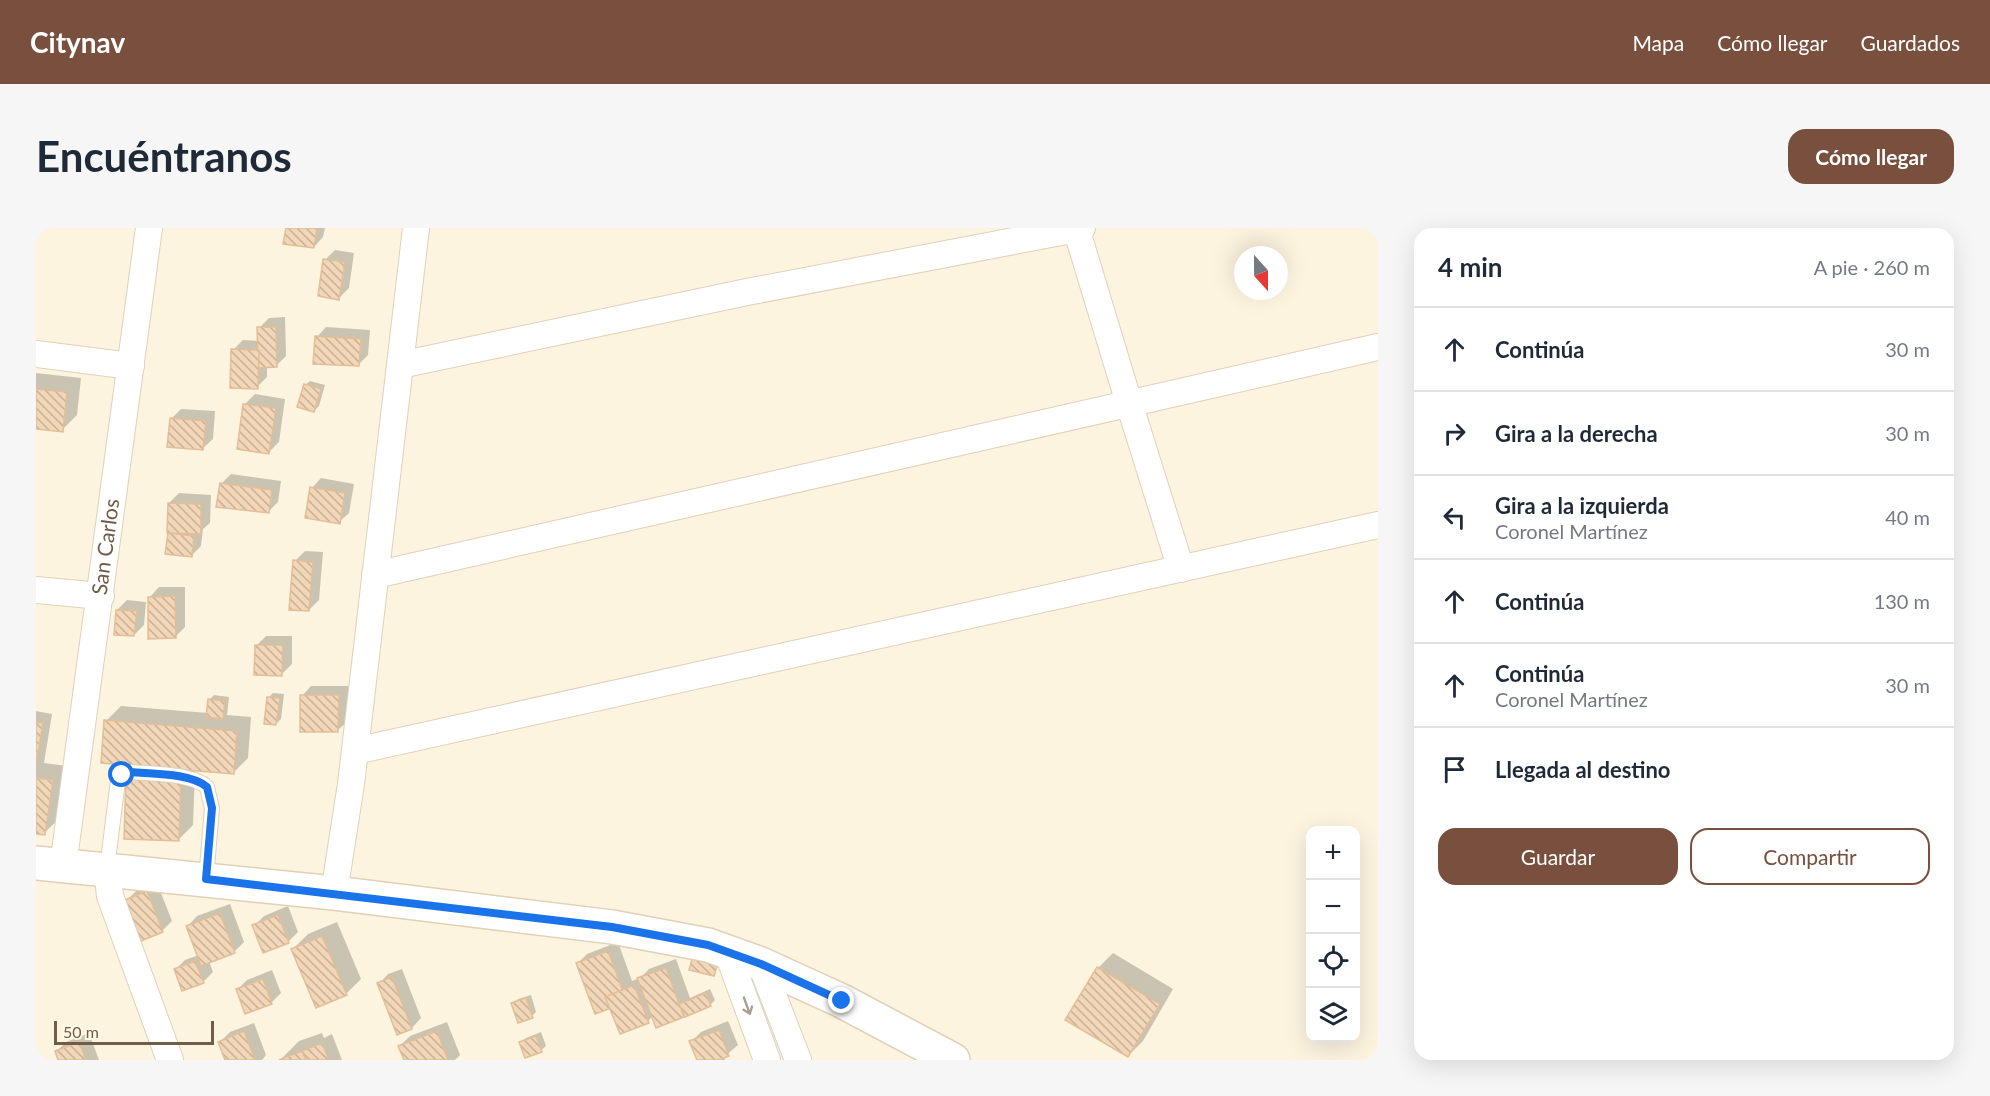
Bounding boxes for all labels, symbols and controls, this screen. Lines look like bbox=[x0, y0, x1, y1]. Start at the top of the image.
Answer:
text: Citynav bbox=[30, 25, 125, 59]
text: Mapa bbox=[1632, 30, 1684, 55]
text: Cómo llegar bbox=[1717, 30, 1828, 55]
text: Guardados bbox=[1861, 30, 1960, 55]
button: Cómo llegar bbox=[1788, 129, 1954, 184]
text: Encuéntranos bbox=[36, 131, 292, 181]
north arrow bbox=[1234, 246, 1288, 300]
text: 4 min bbox=[1438, 251, 1502, 283]
text: A pie · 260 m bbox=[1814, 255, 1930, 279]
icon: ahead bbox=[1438, 333, 1471, 366]
text: Continúa bbox=[1495, 336, 1584, 363]
text: 30 m bbox=[1885, 337, 1930, 361]
icon: right bbox=[1438, 417, 1471, 450]
text: Gira a la derecha bbox=[1495, 420, 1658, 447]
text: 30 m bbox=[1885, 421, 1930, 445]
text: Gira a la izquierda bbox=[1495, 492, 1669, 519]
street label: San Carlos bbox=[86, 497, 123, 596]
icon: left bbox=[1438, 501, 1471, 534]
text: 40 m bbox=[1885, 505, 1930, 529]
text: Coronel Martínez bbox=[1495, 519, 1648, 543]
icon: ahead bbox=[1438, 585, 1471, 618]
text: Continúa bbox=[1495, 588, 1584, 615]
text: 130 m bbox=[1874, 589, 1930, 613]
text: Continúa bbox=[1495, 660, 1584, 687]
icon: ahead bbox=[1438, 669, 1471, 702]
text: 30 m bbox=[1885, 673, 1930, 697]
text: Coronel Martínez bbox=[1495, 687, 1648, 711]
icon: arrive bbox=[1438, 753, 1471, 786]
text: Llegada al destino bbox=[1495, 756, 1671, 783]
route start bbox=[108, 761, 134, 787]
map controls bbox=[1306, 826, 1360, 1042]
button: + bbox=[1306, 826, 1360, 880]
button: Guardar bbox=[1438, 828, 1678, 885]
button: Compartir bbox=[1690, 828, 1930, 885]
button: − bbox=[1306, 880, 1360, 934]
button: locate bbox=[1306, 934, 1360, 988]
route end bbox=[828, 987, 854, 1013]
button: layers bbox=[1306, 988, 1360, 1042]
one-way arrow bbox=[742, 996, 753, 1014]
scale bar bbox=[54, 1018, 214, 1046]
text: 50 m bbox=[63, 1022, 99, 1041]

